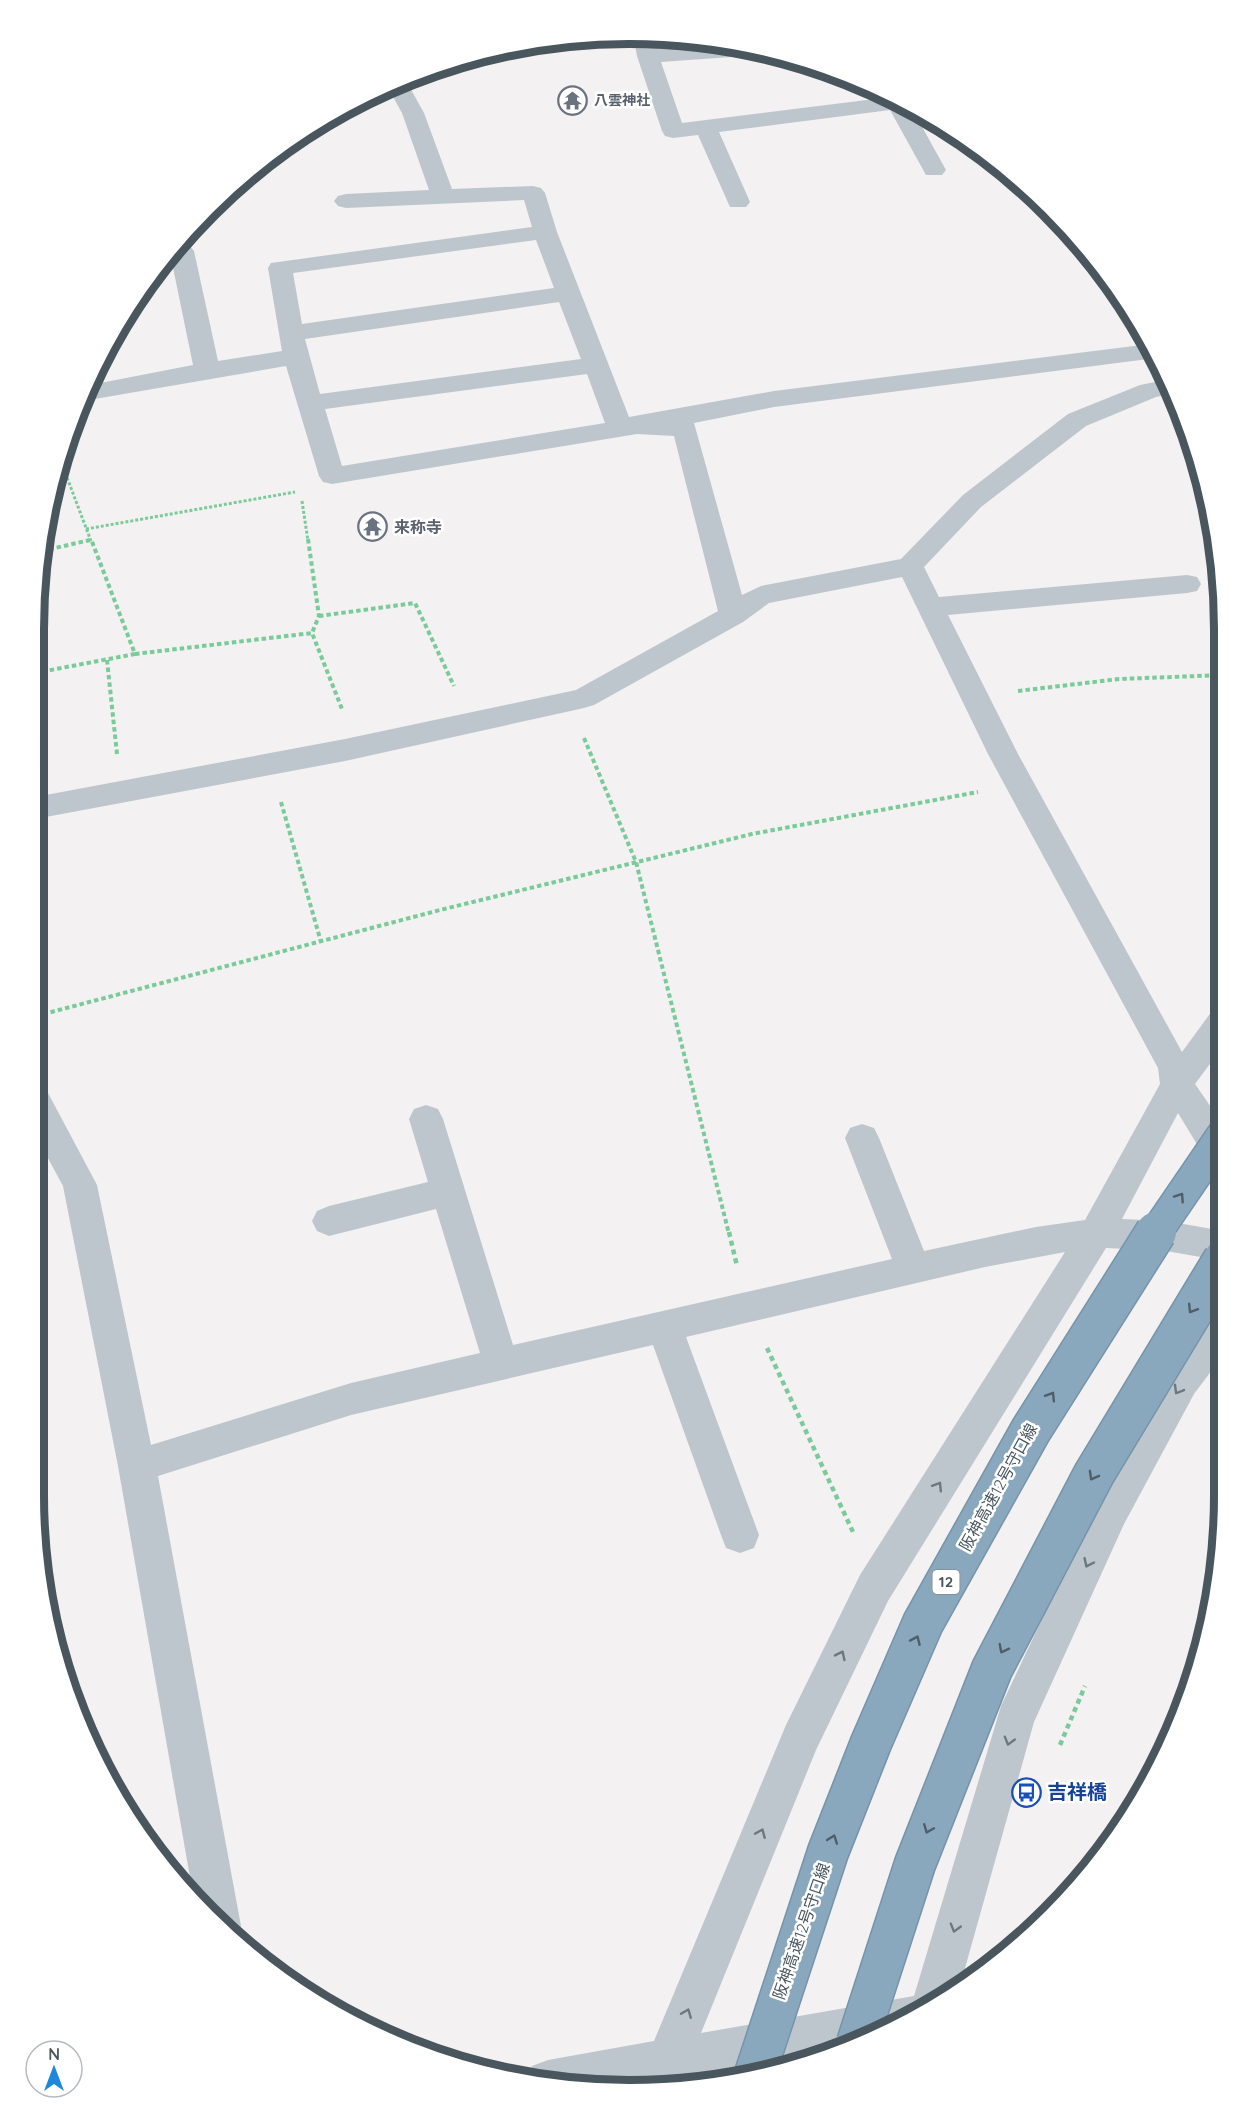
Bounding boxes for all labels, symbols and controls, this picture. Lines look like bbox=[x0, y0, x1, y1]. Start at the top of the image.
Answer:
temple icon: 八雲神社 bbox=[557, 84, 589, 116]
place label: 八雲神社 bbox=[594, 91, 650, 109]
temple icon: 来称寺 bbox=[357, 511, 389, 543]
place label: 来称寺 bbox=[394, 517, 442, 537]
one-way arrow bbox=[1173, 1193, 1184, 1204]
one-way arrow bbox=[1189, 1302, 1200, 1313]
one-way arrow bbox=[1174, 1384, 1185, 1394]
one-way arrow bbox=[1043, 1391, 1054, 1402]
street label: 阪神高速12号守口線 bbox=[955, 1420, 1041, 1554]
one-way arrow bbox=[1089, 1470, 1100, 1480]
one-way arrow bbox=[931, 1482, 942, 1493]
one-way arrow bbox=[1083, 1556, 1095, 1567]
road number: 12 bbox=[932, 1570, 960, 1594]
one-way arrow bbox=[909, 1635, 921, 1646]
one-way arrow bbox=[999, 1643, 1010, 1654]
one-way arrow bbox=[834, 1650, 846, 1661]
one-way arrow bbox=[1004, 1735, 1016, 1746]
bus stop icon: 吉祥橋 bbox=[1010, 1776, 1042, 1808]
place label: 吉祥橋 bbox=[1047, 1779, 1107, 1804]
one-way arrow bbox=[923, 1824, 936, 1834]
one-way arrow bbox=[754, 1828, 766, 1839]
one-way arrow bbox=[826, 1834, 839, 1845]
street label: 阪神高速12号守口線 bbox=[768, 1860, 834, 2002]
one-way arrow bbox=[950, 1922, 962, 1933]
one-way arrow bbox=[680, 2008, 693, 2019]
north arrow bbox=[24, 2039, 84, 2099]
text: N bbox=[48, 2044, 60, 2064]

